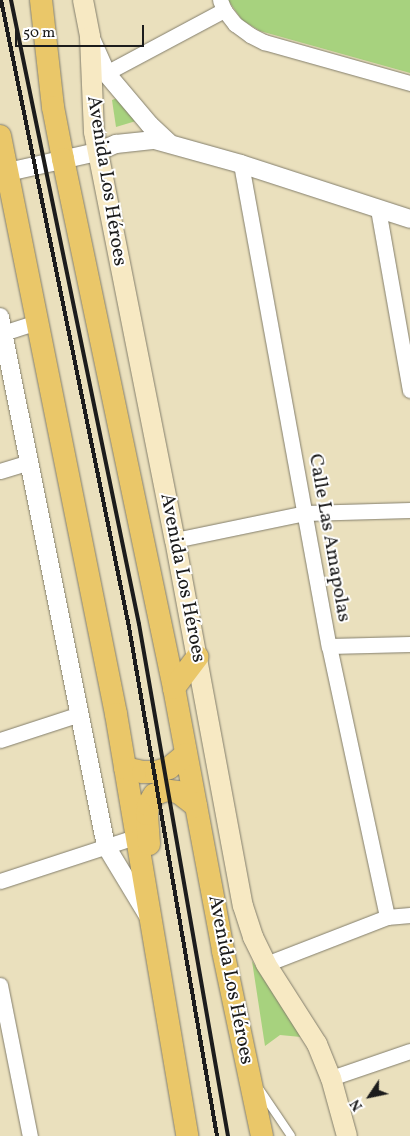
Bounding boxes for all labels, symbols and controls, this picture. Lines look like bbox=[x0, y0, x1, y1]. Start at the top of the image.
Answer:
scale bar bbox=[18, 15, 146, 47]
text: 50 m bbox=[23, 23, 55, 44]
street label: Avenida Los Héroes bbox=[81, 94, 131, 268]
street label: Calle Las Amapolas bbox=[302, 452, 356, 624]
street label: Avenida Los Héroes bbox=[154, 491, 210, 665]
street label: Avenida Los Héroes bbox=[202, 893, 258, 1067]
north arrow bbox=[345, 1071, 395, 1121]
text: N bbox=[346, 1095, 368, 1114]

